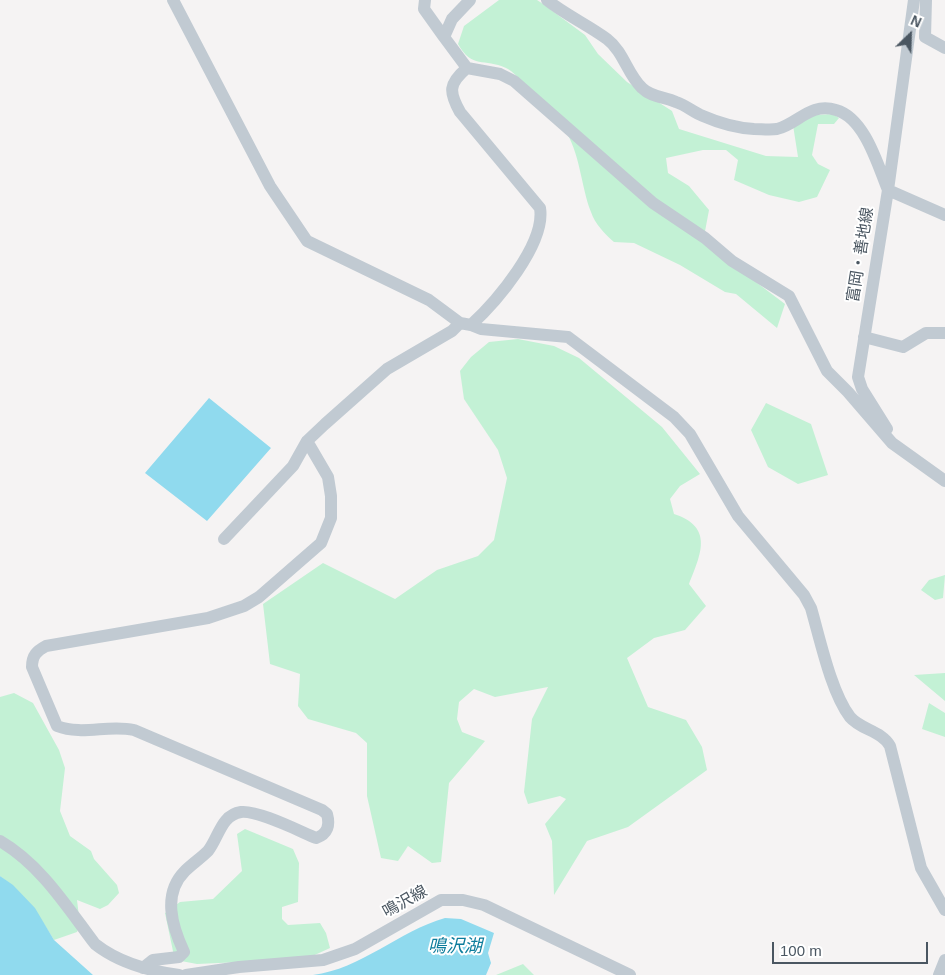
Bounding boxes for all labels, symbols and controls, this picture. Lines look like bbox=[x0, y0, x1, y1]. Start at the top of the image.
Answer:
north arrow bbox=[885, 10, 935, 60]
text: N bbox=[908, 12, 924, 31]
street label: 富岡・善地線 bbox=[844, 206, 878, 304]
street label: 鳴沢線 bbox=[379, 882, 431, 922]
scale bar bbox=[775, 932, 931, 964]
water label: 鳴沢湖 bbox=[428, 936, 482, 958]
text: 100 m bbox=[780, 942, 822, 959]

